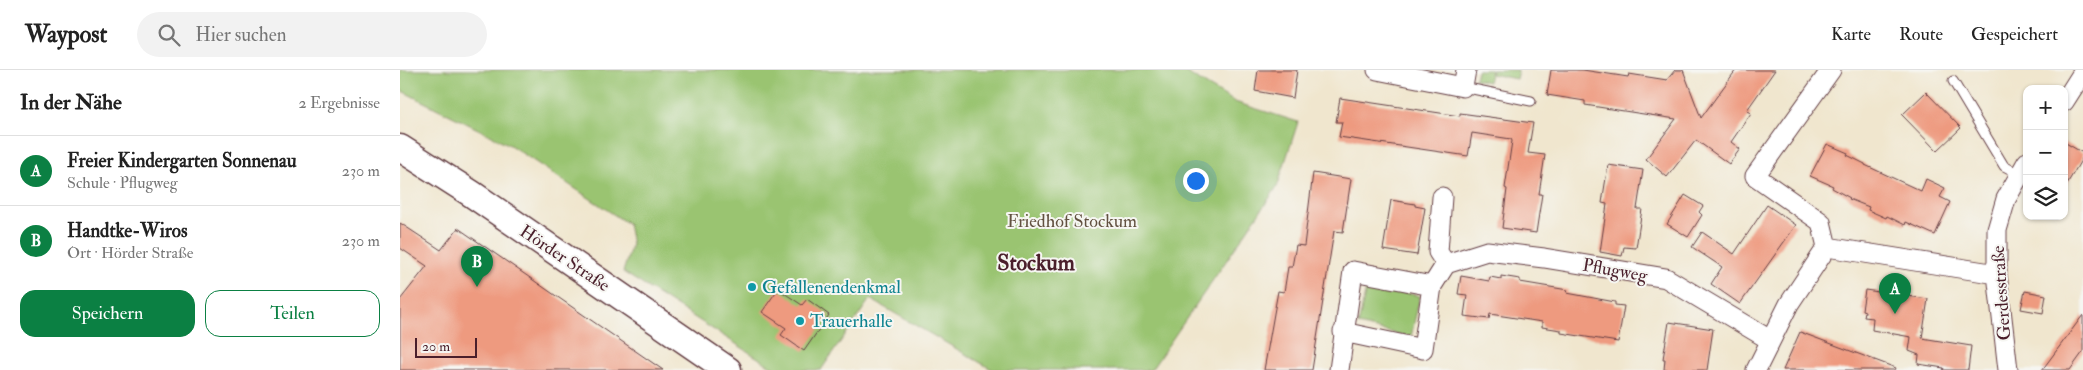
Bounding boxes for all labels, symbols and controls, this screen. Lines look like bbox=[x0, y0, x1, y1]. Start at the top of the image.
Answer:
search box bbox=[137, 12, 487, 57]
text: Waypost bbox=[25, 19, 107, 50]
icon: search bbox=[155, 21, 183, 49]
text: Hier suchen bbox=[195, 23, 286, 47]
text: Karte bbox=[1831, 23, 1871, 46]
text: Route bbox=[1899, 23, 1943, 46]
text: Gespeichert bbox=[1971, 23, 2058, 46]
map controls bbox=[2023, 85, 2068, 220]
button: + bbox=[2023, 85, 2068, 130]
text: In der Nähe bbox=[20, 89, 122, 116]
text: 2 Ergebnisse bbox=[299, 93, 380, 113]
button: − bbox=[2023, 130, 2068, 175]
text: Freier Kindergarten Sonnenau bbox=[67, 149, 297, 173]
text: A bbox=[31, 161, 41, 181]
text: 230 m bbox=[342, 161, 380, 181]
your location bbox=[1183, 168, 1209, 194]
text: Schule · Pflugweg bbox=[67, 173, 178, 193]
button: layers bbox=[2023, 175, 2068, 220]
park label: Friedhof Stockum bbox=[1007, 210, 1137, 233]
text: Handtke-Wiros bbox=[67, 219, 187, 243]
street label: Hörder Straße bbox=[515, 220, 615, 297]
text: B bbox=[31, 231, 41, 251]
text: 230 m bbox=[342, 231, 380, 251]
text: Ort · Hörder Straße bbox=[67, 243, 193, 263]
street label: Gerdesstraße bbox=[1987, 244, 2016, 341]
pin: B bbox=[461, 246, 493, 287]
district label: Stockum bbox=[997, 249, 1076, 277]
street label: Pflugweg bbox=[1581, 253, 1650, 288]
pin: A bbox=[1879, 273, 1911, 314]
place label: Gefallenendenkmal bbox=[762, 276, 901, 299]
marker: Gefallenendenkmal bbox=[746, 281, 758, 293]
button: Speichern bbox=[20, 290, 195, 337]
button: Teilen bbox=[205, 290, 380, 337]
place label: Trauerhalle bbox=[810, 310, 893, 333]
marker: Trauerhalle bbox=[794, 315, 806, 327]
scale bar bbox=[415, 335, 478, 358]
text: 20 m bbox=[422, 338, 450, 355]

